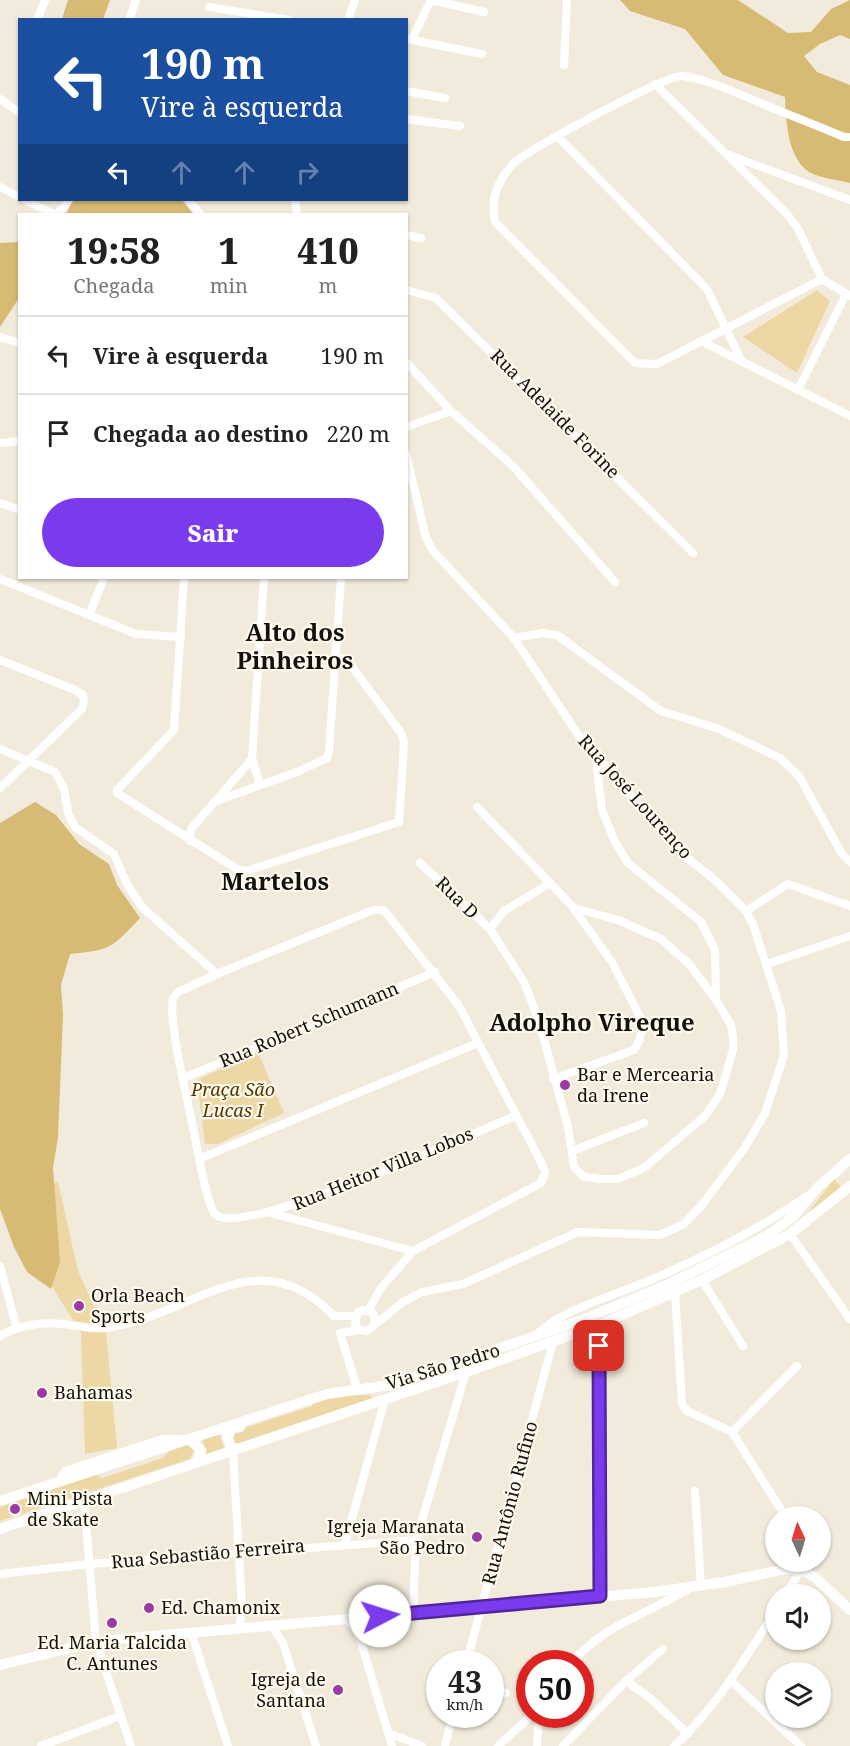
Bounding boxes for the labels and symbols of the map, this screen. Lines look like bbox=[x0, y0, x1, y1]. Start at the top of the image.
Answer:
street label: Rua Adelaide Forine bbox=[486, 343, 626, 483]
district label: Alto dos Pinheiros bbox=[237, 615, 353, 676]
street label: Rua José Lourenço bbox=[574, 729, 698, 864]
district label: Martelos bbox=[221, 864, 329, 897]
street label: Rua D bbox=[431, 871, 484, 924]
street label: Rua Robert Schumann bbox=[215, 975, 402, 1073]
district label: Adolpho Vireque bbox=[489, 1005, 695, 1038]
place label: Bar e Mercearia da Irene bbox=[577, 1062, 714, 1107]
park label: Praça São Lucas I bbox=[190, 1077, 275, 1122]
marker: Bar e Mercearia da Irene bbox=[558, 1078, 572, 1092]
street label: Rua Heitor Villa Lobos bbox=[289, 1121, 476, 1215]
place label: Orla Beach Sports bbox=[91, 1283, 185, 1328]
marker: Orla Beach Sports bbox=[72, 1299, 86, 1313]
pin bbox=[573, 1320, 624, 1371]
street label: Via São Pedro bbox=[383, 1337, 503, 1395]
place label: Bahamas bbox=[54, 1380, 133, 1404]
marker: Bahamas bbox=[35, 1386, 49, 1400]
street label: Rua Antônio Rufino bbox=[476, 1418, 542, 1587]
place label: Mini Pista de Skate bbox=[27, 1486, 113, 1531]
marker: Mini Pista de Skate bbox=[8, 1502, 22, 1516]
north arrow bbox=[765, 1506, 831, 1572]
place label: Igreja Maranata São Pedro bbox=[327, 1514, 465, 1559]
marker: Igreja Maranata São Pedro bbox=[470, 1530, 484, 1544]
street label: Rua Sebastião Ferreira bbox=[110, 1533, 306, 1573]
position arrow bbox=[348, 1584, 412, 1648]
place label: Ed. Chamonix bbox=[161, 1595, 281, 1619]
marker: Ed. Chamonix bbox=[142, 1601, 156, 1615]
marker: Ed. Maria Talcida C. Antunes bbox=[105, 1616, 119, 1630]
place label: Ed. Maria Talcida C. Antunes bbox=[37, 1630, 187, 1675]
speed limit sign: 50 bbox=[516, 1650, 594, 1728]
place label: Igreja de Santana bbox=[251, 1667, 326, 1712]
marker: Igreja de Santana bbox=[331, 1683, 345, 1697]

